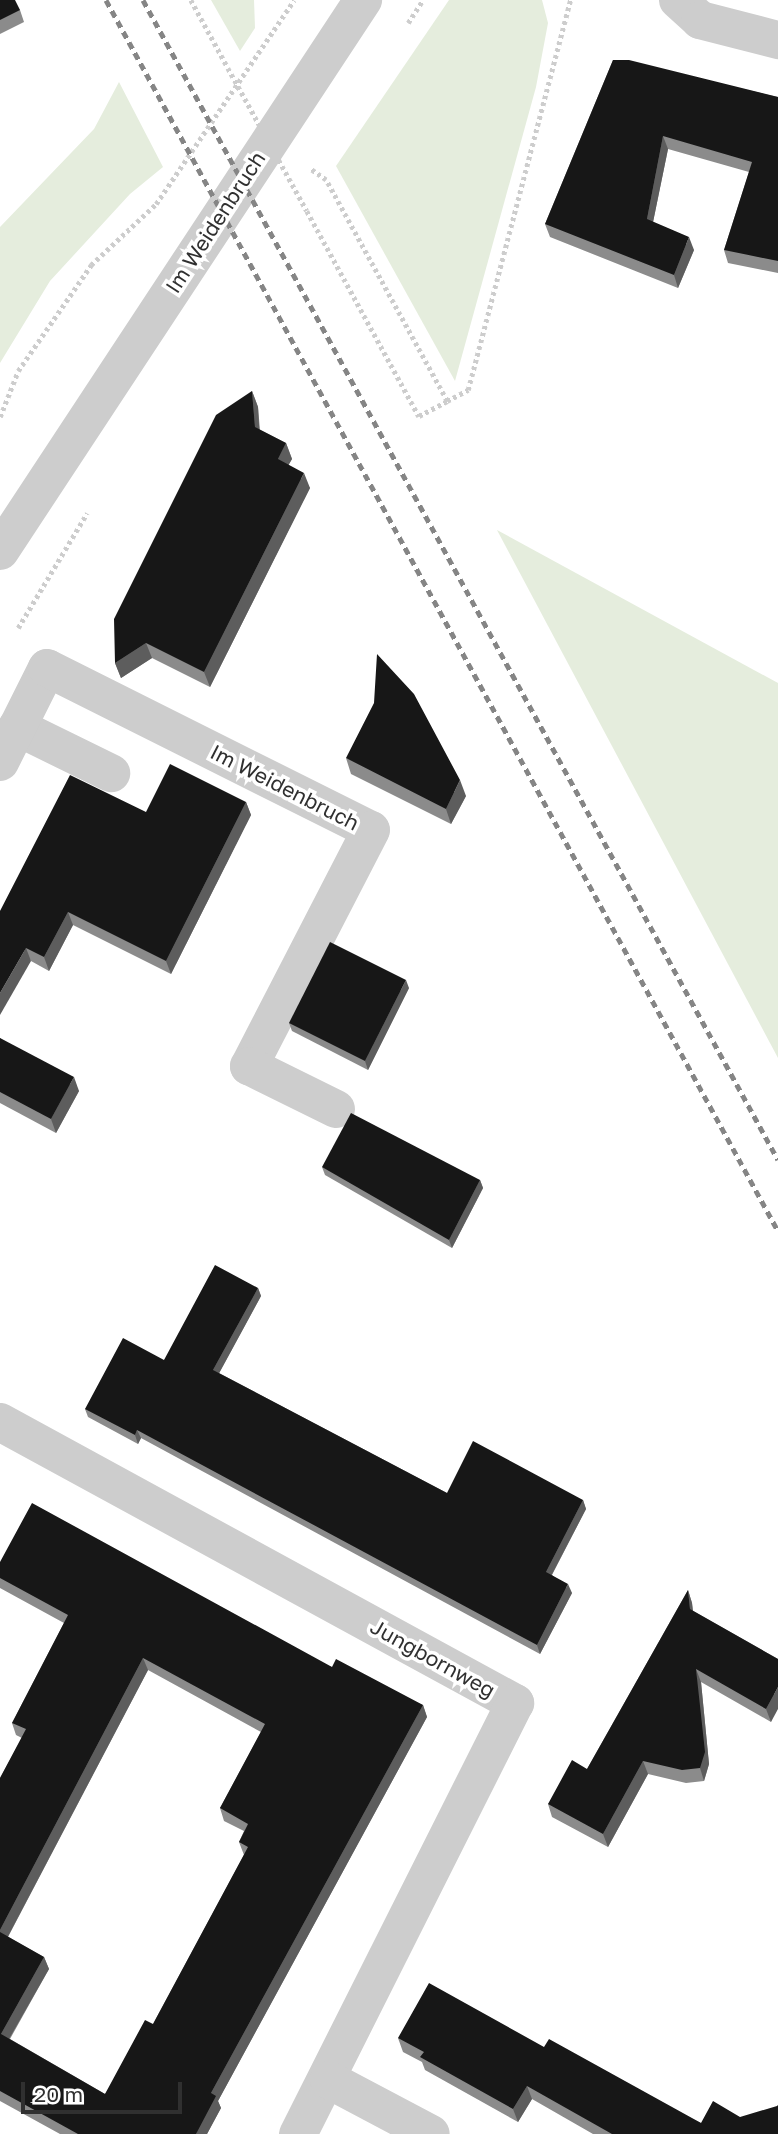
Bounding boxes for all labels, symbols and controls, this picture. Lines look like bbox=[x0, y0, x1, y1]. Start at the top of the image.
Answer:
street label: Im Weidenbruch bbox=[160, 146, 270, 298]
street label: Im Weidenbruch bbox=[206, 739, 364, 835]
street label: Jungbornweg bbox=[366, 1613, 500, 1703]
scale bar bbox=[24, 2068, 186, 2112]
text: 20 m bbox=[34, 2081, 83, 2107]

